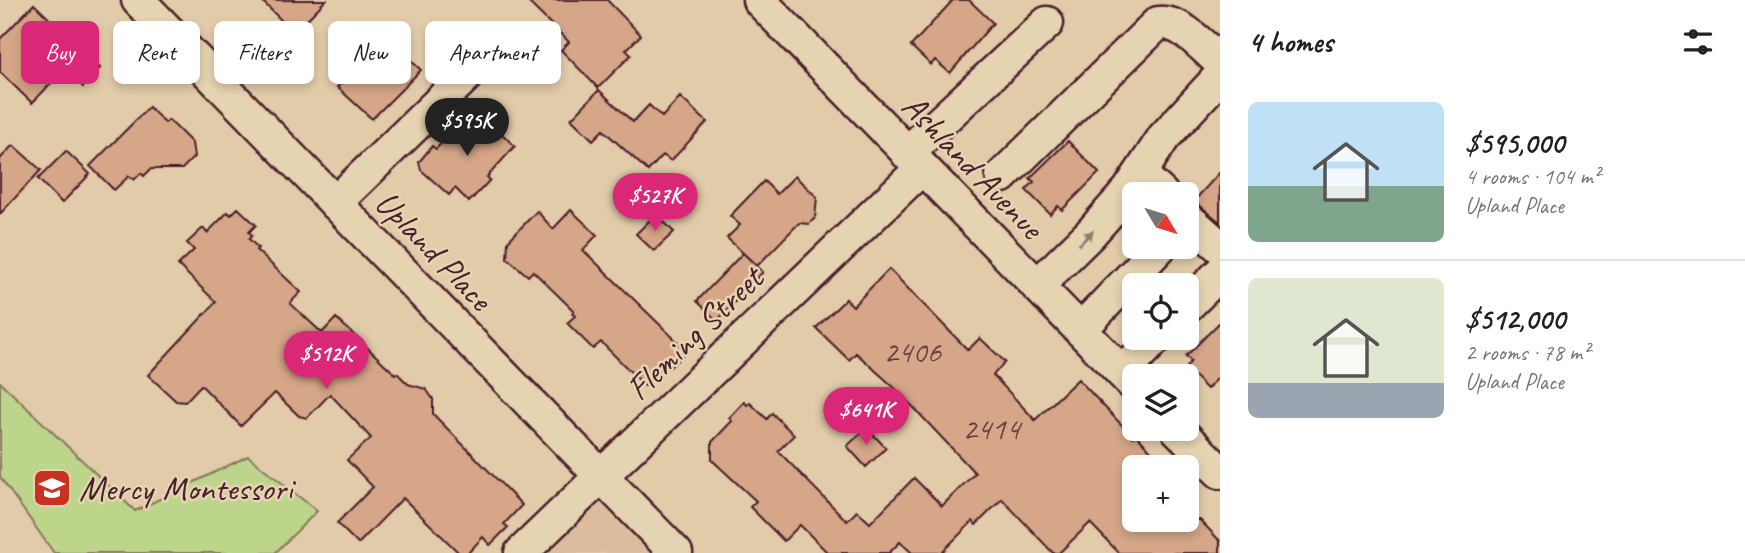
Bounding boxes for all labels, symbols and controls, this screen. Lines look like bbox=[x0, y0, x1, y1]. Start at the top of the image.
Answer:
chip: Buy bbox=[21, 21, 99, 84]
chip: Rent bbox=[113, 21, 200, 84]
chip: Filters bbox=[214, 21, 314, 84]
chip: New bbox=[328, 21, 411, 84]
chip: Apartment bbox=[425, 21, 561, 84]
text: 4 homes bbox=[1248, 23, 1333, 61]
icon: filters bbox=[1679, 23, 1717, 61]
street label: Ashland Avenue bbox=[892, 84, 1055, 250]
pin: $595K bbox=[418, 99, 516, 158]
text: $595K bbox=[441, 106, 493, 135]
text: $595,000 bbox=[1465, 124, 1564, 162]
icon: home bbox=[1304, 130, 1388, 214]
text: 4 rooms · 104 m² bbox=[1465, 162, 1600, 191]
pin: $527K bbox=[606, 174, 704, 233]
street label: Upland Place bbox=[365, 181, 504, 322]
text: $527K bbox=[629, 181, 681, 210]
north arrow bbox=[1122, 182, 1199, 259]
map controls bbox=[1122, 182, 1199, 532]
text: Upland Place bbox=[1465, 191, 1564, 220]
one-way arrow bbox=[1077, 230, 1093, 247]
street label: Fleming Street bbox=[616, 254, 775, 410]
button: locate bbox=[1122, 273, 1199, 350]
text: $512,000 bbox=[1465, 300, 1565, 338]
icon: home bbox=[1304, 306, 1388, 390]
house number: 2406 bbox=[883, 331, 942, 372]
pin: $512K bbox=[277, 332, 375, 391]
text: 2 rooms · 78 m² bbox=[1465, 338, 1589, 367]
text: $512K bbox=[300, 339, 352, 368]
button: layers bbox=[1122, 364, 1199, 441]
text: Upland Place bbox=[1465, 367, 1564, 396]
pin: $641K bbox=[817, 388, 915, 447]
text: $641K bbox=[839, 395, 893, 424]
house number: 2414 bbox=[962, 408, 1023, 449]
button: + bbox=[1122, 455, 1199, 532]
place label: Mercy Montessori bbox=[79, 466, 297, 511]
school or university icon: Mercy Montessori bbox=[31, 467, 73, 509]

